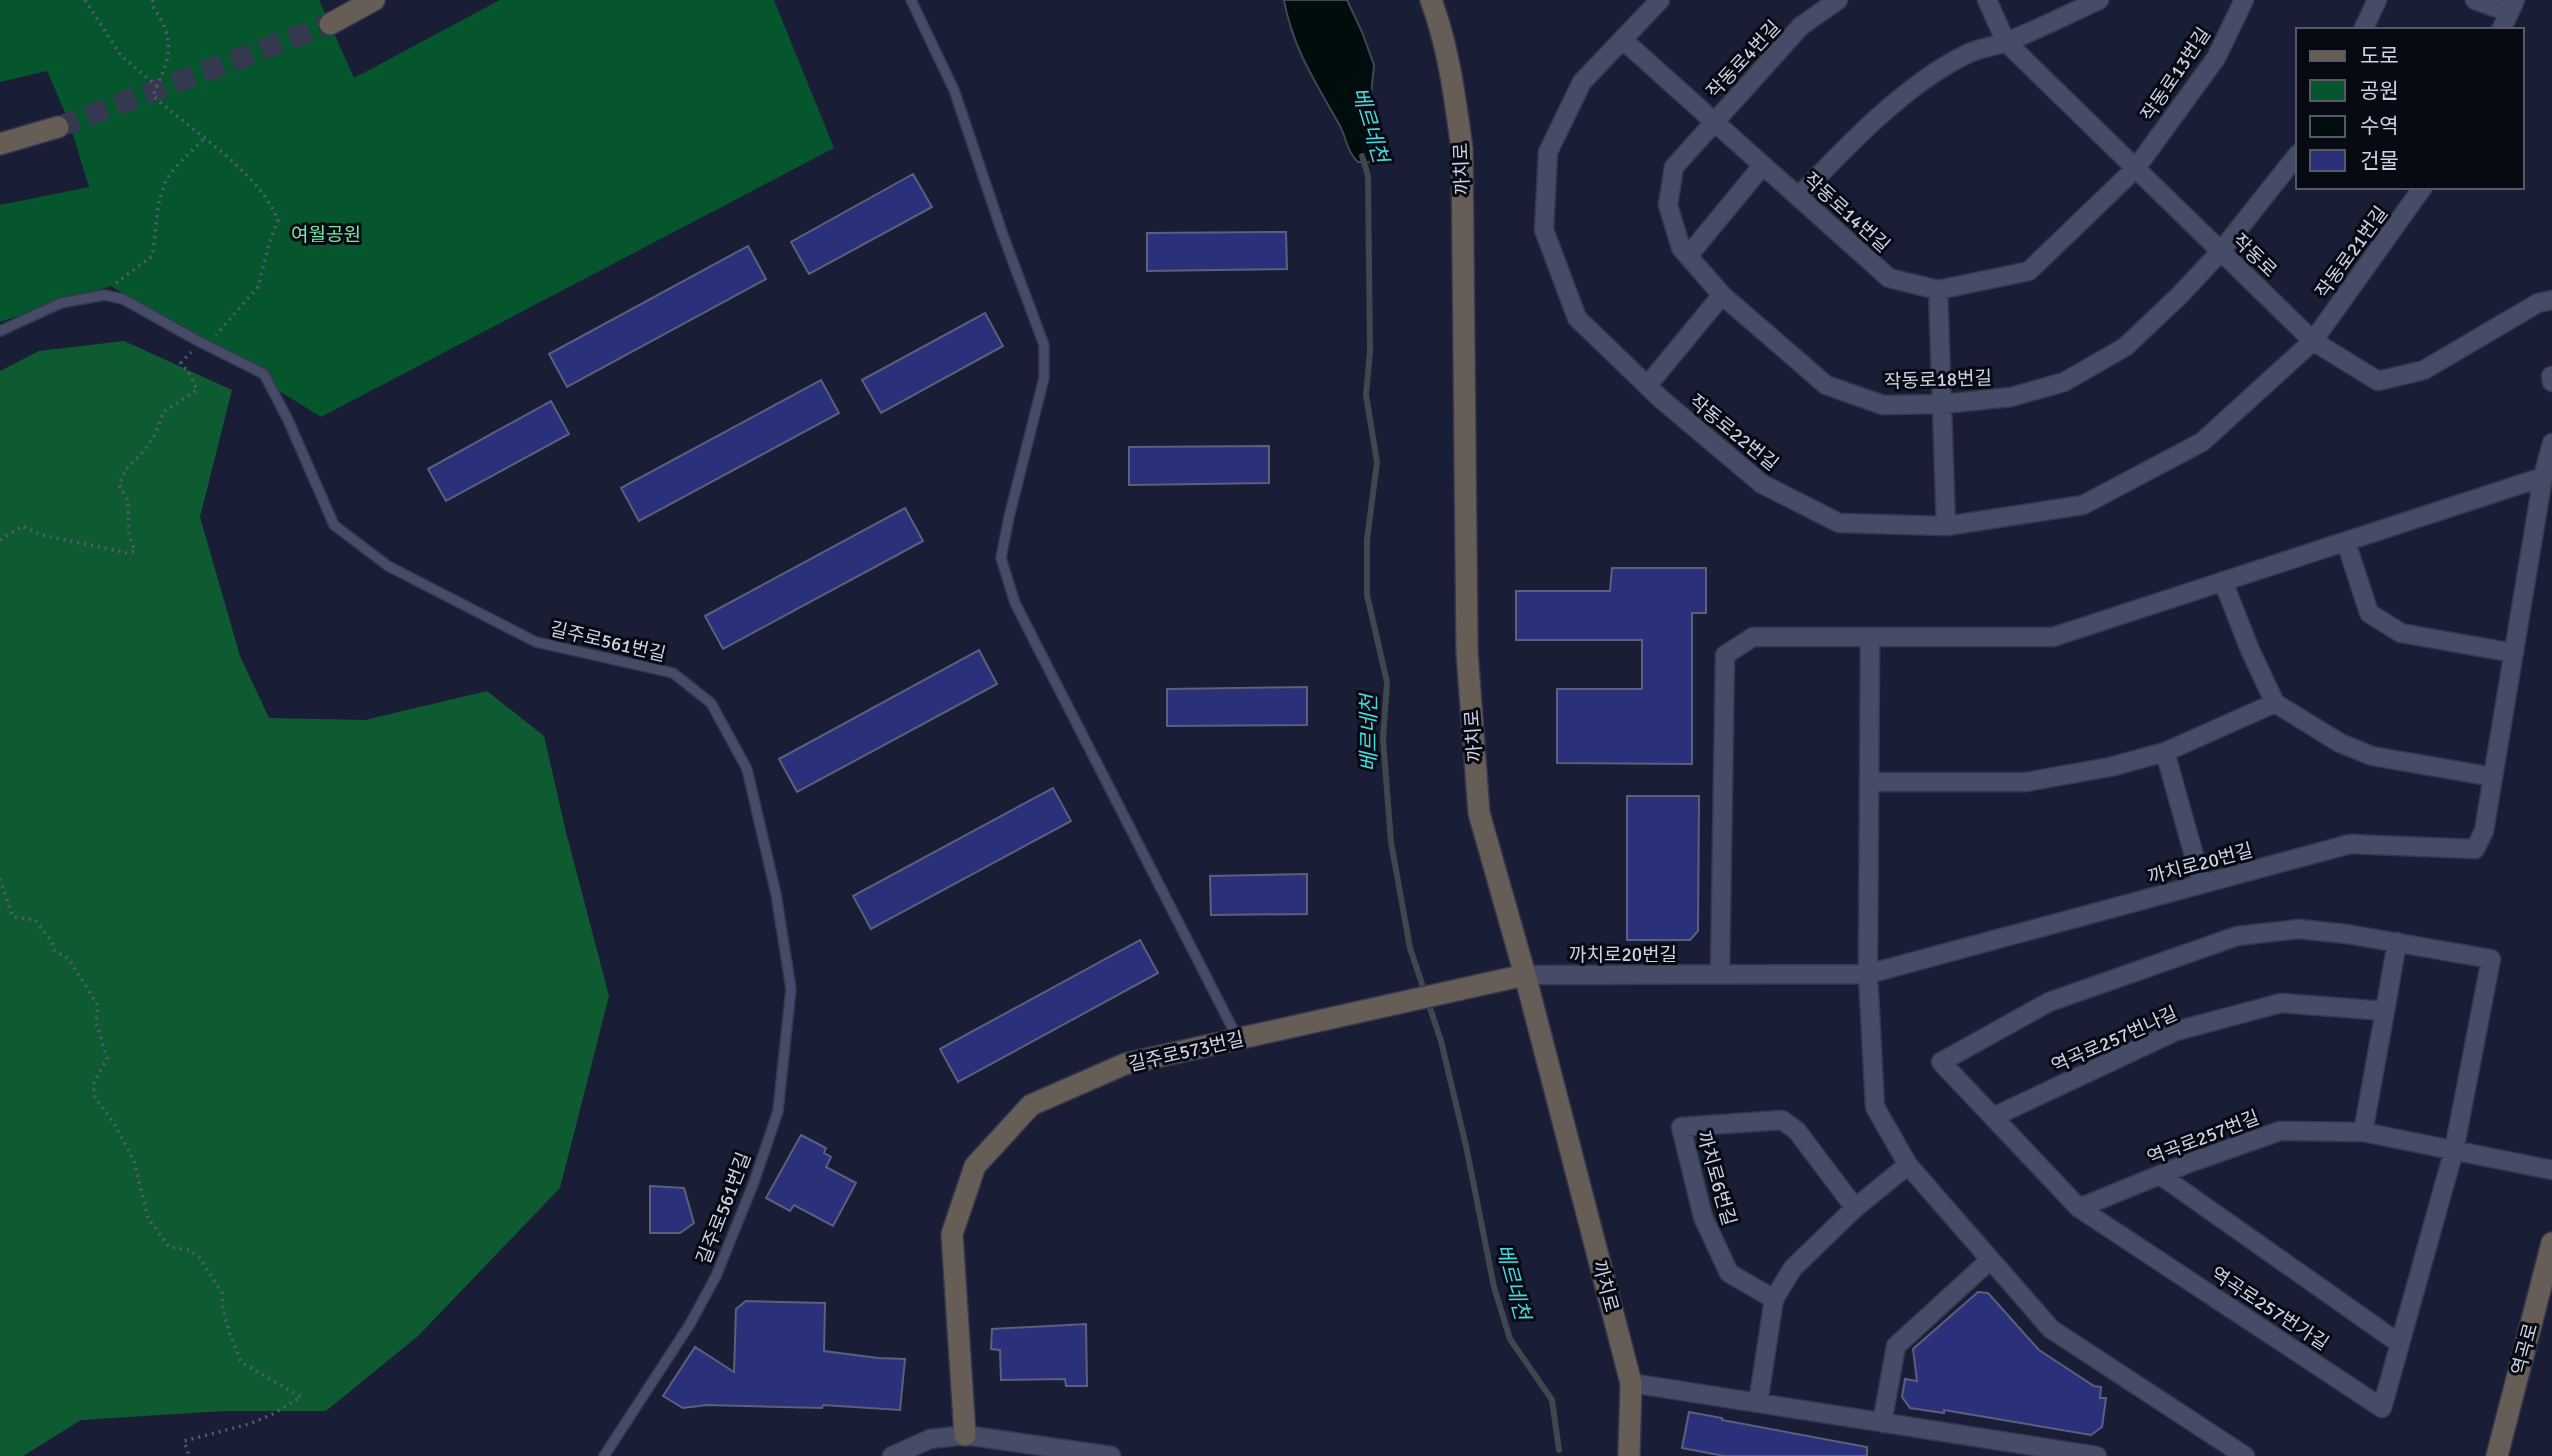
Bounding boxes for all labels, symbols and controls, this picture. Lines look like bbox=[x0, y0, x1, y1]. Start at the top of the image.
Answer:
street label: 작동로4번길 bbox=[1702, 16, 1786, 104]
street label: 작동로13번길 bbox=[2136, 23, 2216, 126]
legend bbox=[2296, 28, 2524, 189]
text: 도로 bbox=[2360, 43, 2399, 69]
text: 공원 bbox=[2360, 78, 2399, 104]
water label: 베르네천 bbox=[1346, 84, 1395, 168]
text: 수역 bbox=[2360, 113, 2399, 139]
street label: 까치로 bbox=[1449, 142, 1475, 196]
text: 건물 bbox=[2360, 148, 2399, 174]
street label: 작동로14번길 bbox=[1798, 168, 1894, 258]
street label: 작동로21번길 bbox=[2310, 202, 2393, 303]
park label: 여월공원 bbox=[291, 223, 361, 247]
street label: 작동로 bbox=[2227, 229, 2282, 283]
street label: 작동로18번길 bbox=[1884, 366, 1992, 394]
street label: 작동로22번길 bbox=[1684, 389, 1783, 476]
street label: 길주로561번길 bbox=[547, 617, 668, 667]
water label: 베르네천 bbox=[1356, 692, 1382, 772]
street label: 까치로 bbox=[1460, 709, 1488, 763]
street label: 까치로20번길 bbox=[2145, 838, 2255, 890]
street label: 까치로20번길 bbox=[1569, 943, 1677, 967]
street label: 역곡로257번나길 bbox=[2048, 1001, 2181, 1078]
street label: 길주로573번길 bbox=[1126, 1027, 1247, 1077]
street label: 역곡로257번길 bbox=[2144, 1106, 2263, 1170]
street label: 까치로6번길 bbox=[1691, 1128, 1741, 1229]
street label: 길주로561번길 bbox=[692, 1149, 756, 1268]
water label: 베르네천 bbox=[1490, 1241, 1536, 1325]
street label: 까치로 bbox=[1587, 1258, 1623, 1315]
street label: 역곡로257번가길 bbox=[2206, 1262, 2333, 1356]
street label: 역곡로 bbox=[2507, 1321, 2543, 1378]

